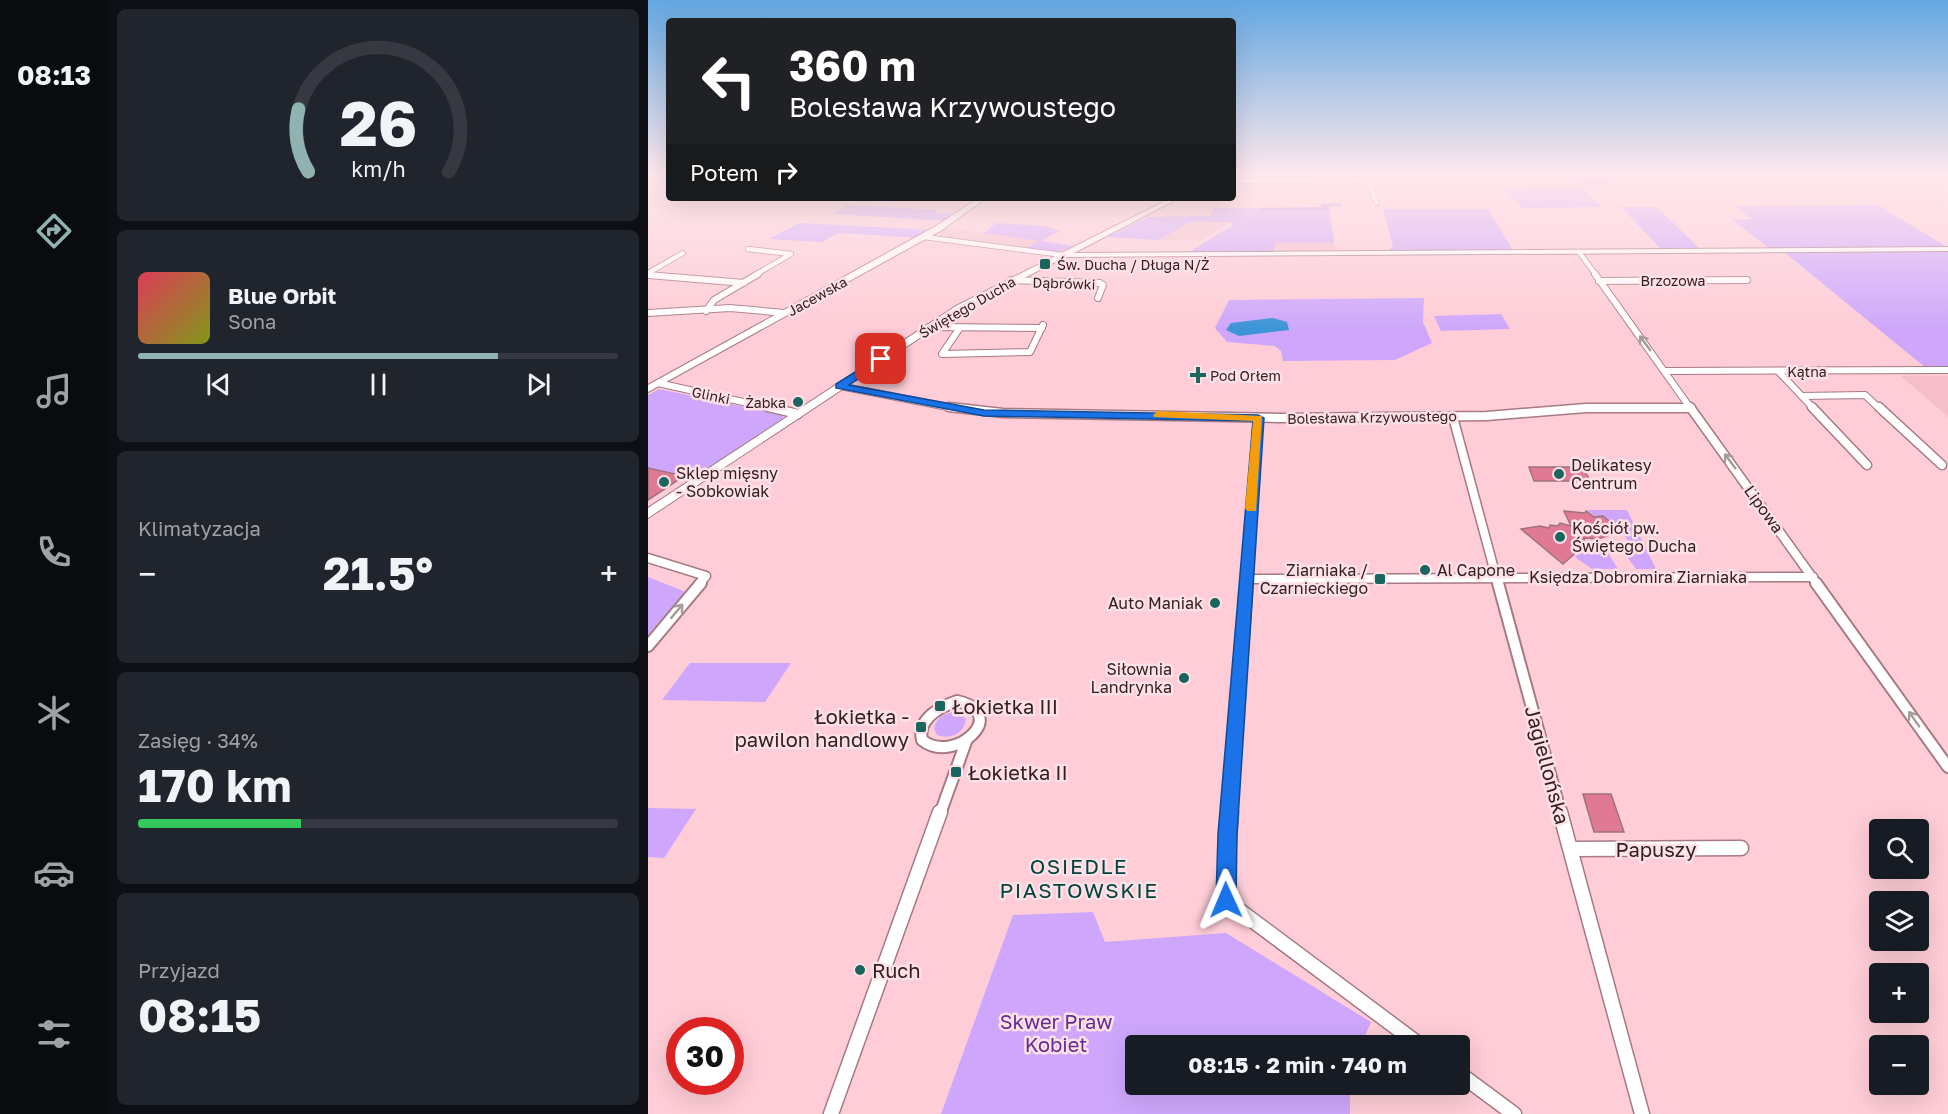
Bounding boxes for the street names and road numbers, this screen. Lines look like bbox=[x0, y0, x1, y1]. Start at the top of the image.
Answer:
street label: Świętego Ducha bbox=[916, 272, 1018, 342]
street label: Brzozowa bbox=[1641, 272, 1705, 289]
street label: Jacewska bbox=[784, 273, 850, 319]
street label: Dąbrówki bbox=[1032, 273, 1096, 293]
street label: Kątna bbox=[1787, 363, 1827, 380]
street label: Glinki bbox=[690, 383, 732, 407]
street label: Bolesława Krzywoustego bbox=[1287, 407, 1457, 427]
street label: Lipowa bbox=[1740, 481, 1788, 537]
street label: Księdza Dobromira Ziarniaka bbox=[1529, 567, 1747, 587]
street label: Jagiellońska bbox=[1521, 703, 1575, 827]
street label: Papuszy bbox=[1616, 837, 1696, 861]

